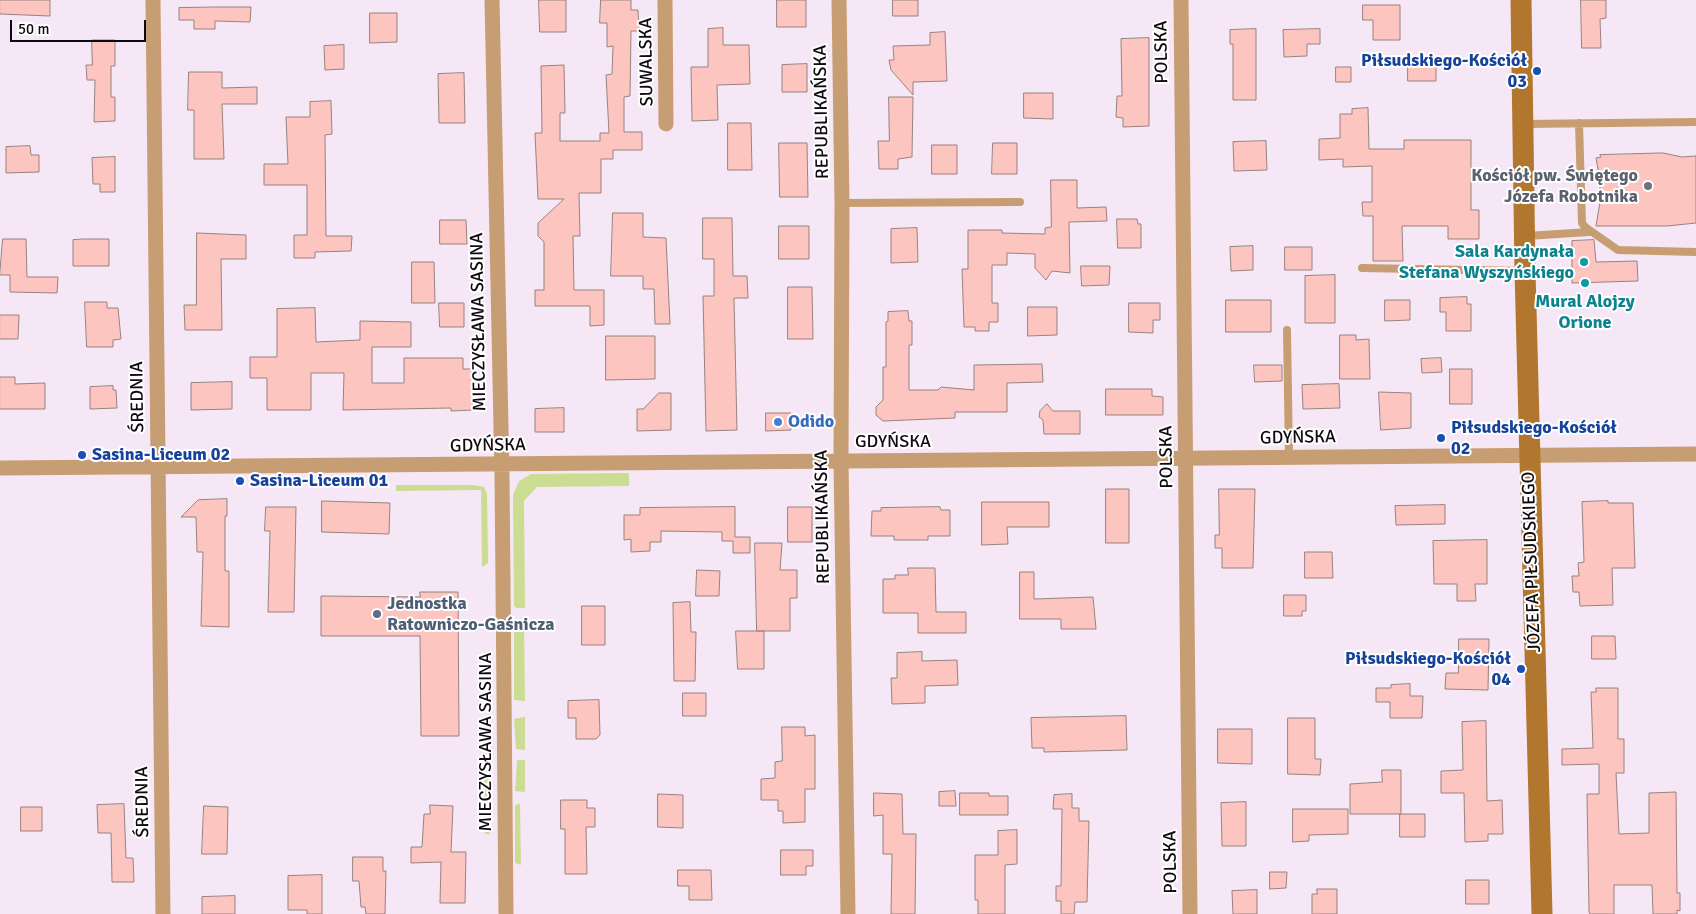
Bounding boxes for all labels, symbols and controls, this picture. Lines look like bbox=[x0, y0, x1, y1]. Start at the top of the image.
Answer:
scale bar bbox=[12, 10, 149, 42]
street label: SUWALSKA bbox=[635, 17, 659, 107]
text: 50 m bbox=[18, 20, 49, 38]
street label: POLSKA bbox=[1151, 20, 1173, 84]
street label: REPUBLIKAŃSKA bbox=[810, 45, 834, 179]
place label: Piłsudskiego-Kościół 03 bbox=[1361, 50, 1527, 92]
marker: Piłsudskiego-Kościół 03 bbox=[1531, 65, 1543, 77]
place label: Kościół pw. Świętego Józefa Robotnika bbox=[1471, 165, 1638, 208]
marker: Kościół pw. Świętego Józefa Robotnika bbox=[1642, 180, 1654, 192]
street label: MIECZYSŁAWA SASINA bbox=[467, 232, 491, 412]
place label: Sala Kardynała Stefana Wyszyńskiego bbox=[1399, 241, 1574, 284]
marker: Sala Kardynała Stefana Wyszyńskiego bbox=[1578, 256, 1590, 268]
marker: Mural Alojzy Orione bbox=[1579, 277, 1591, 289]
place label: Mural Alojzy Orione bbox=[1535, 291, 1635, 334]
street label: ŚREDNIA bbox=[127, 361, 149, 433]
place label: Odido bbox=[788, 411, 834, 433]
marker: Odido bbox=[772, 416, 784, 428]
place label: Piłsudskiego-Kościół 02 bbox=[1451, 417, 1617, 459]
street label: POLSKA bbox=[1156, 425, 1178, 489]
street label: GDYŃSKA bbox=[1260, 427, 1336, 449]
street label: GDYŃSKA bbox=[855, 431, 931, 453]
marker: Piłsudskiego-Kościół 02 bbox=[1435, 432, 1447, 444]
street label: GDYŃSKA bbox=[450, 435, 526, 457]
place label: Sasina-Liceum 02 bbox=[92, 444, 230, 466]
marker: Sasina-Liceum 02 bbox=[76, 449, 88, 461]
street label: REPUBLIKAŃSKA bbox=[811, 450, 835, 584]
place label: Sasina-Liceum 01 bbox=[250, 470, 388, 492]
street label: JÓZEFA PIŁSUDSKIEGO bbox=[1518, 471, 1546, 653]
marker: Sasina-Liceum 01 bbox=[234, 475, 246, 487]
place label: Jednostka Ratowniczo-Gaśnicza bbox=[387, 593, 555, 636]
marker: Jednostka Ratowniczo-Gaśnicza bbox=[371, 608, 383, 620]
place label: Piłsudskiego-Kościół 04 bbox=[1345, 648, 1511, 691]
street label: MIECZYSŁAWA SASINA bbox=[475, 653, 497, 831]
marker: Piłsudskiego-Kościół 04 bbox=[1515, 663, 1527, 675]
street label: ŚREDNIA bbox=[132, 766, 154, 838]
street label: POLSKA bbox=[1160, 830, 1182, 894]

